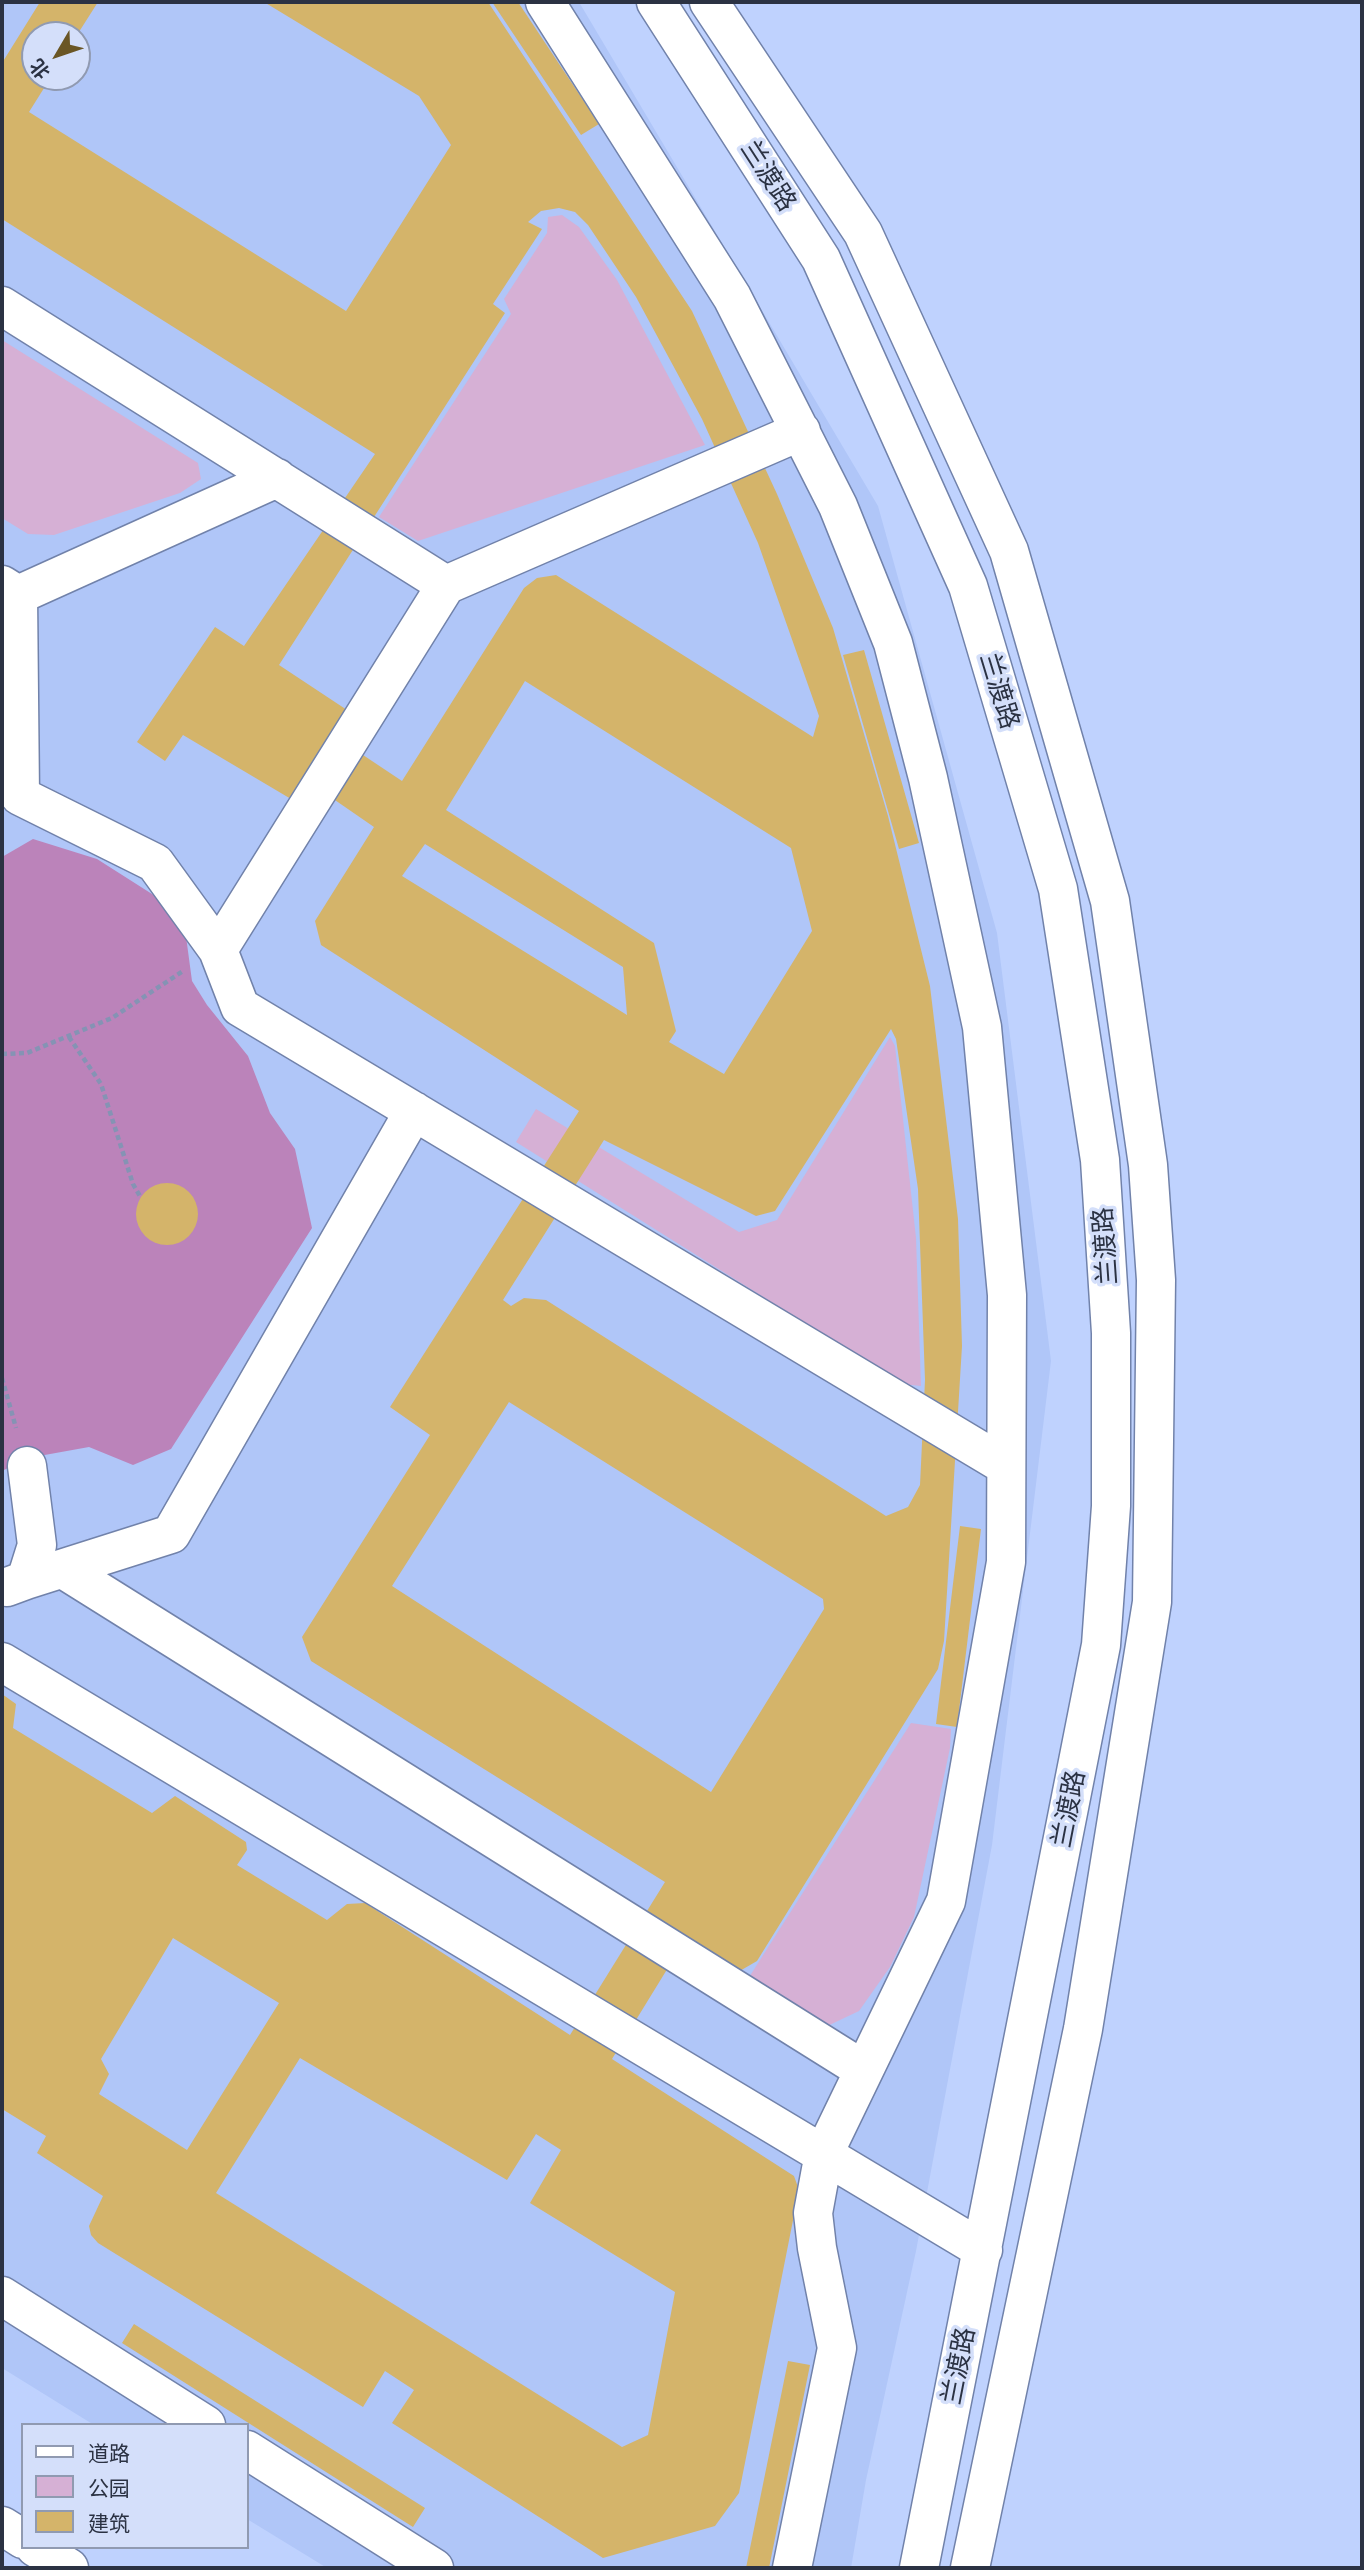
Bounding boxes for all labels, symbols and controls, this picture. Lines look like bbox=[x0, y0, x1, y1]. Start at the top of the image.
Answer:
north arrow bbox=[21, 21, 91, 91]
text: 北 bbox=[27, 55, 54, 82]
street label: 兰渡路 bbox=[734, 135, 802, 217]
street label: 兰渡路 bbox=[973, 649, 1025, 733]
street label: 兰渡路 bbox=[1088, 1206, 1124, 1286]
street label: 兰渡路 bbox=[1046, 1768, 1092, 1850]
street label: 兰渡路 bbox=[936, 2325, 982, 2407]
legend bbox=[21, 2423, 248, 2549]
text: 道路 bbox=[88, 2444, 130, 2465]
text: 公园 bbox=[88, 2479, 130, 2500]
text: 建筑 bbox=[88, 2514, 130, 2535]

